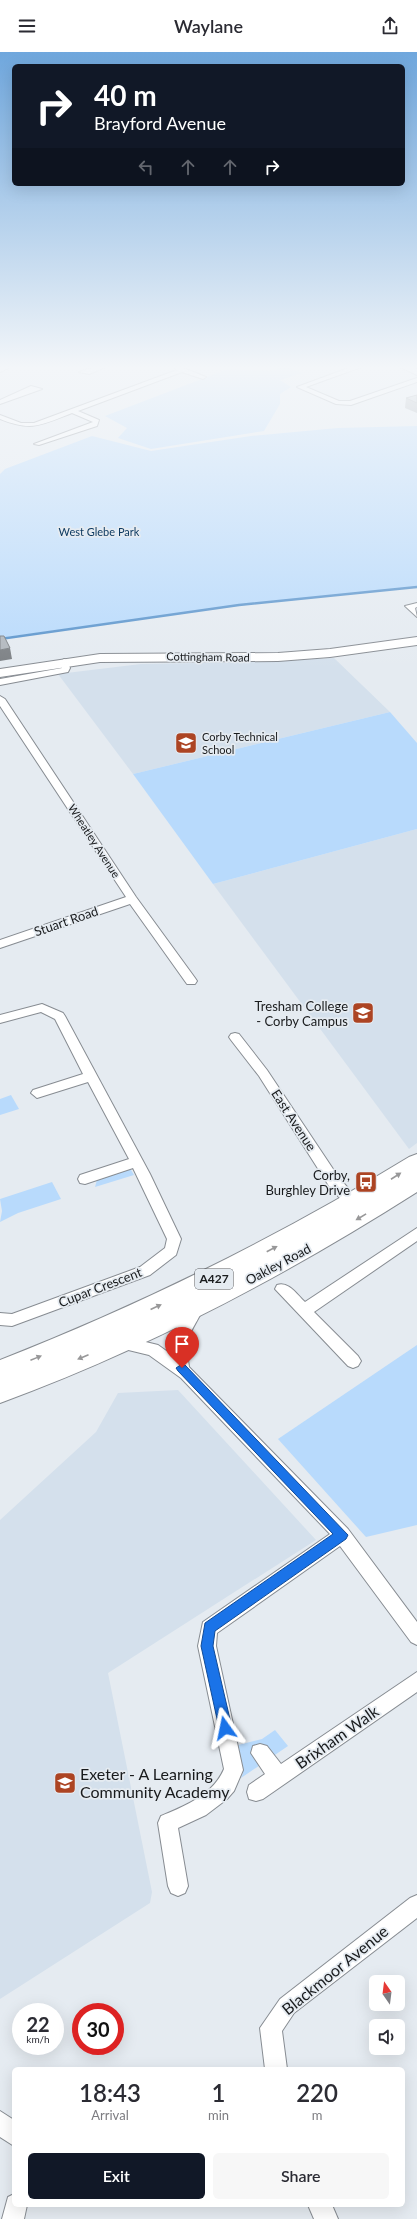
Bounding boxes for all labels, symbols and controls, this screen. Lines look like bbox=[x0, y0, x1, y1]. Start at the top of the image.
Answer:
icon: menu bbox=[16, 15, 38, 37]
text: Waylane bbox=[174, 15, 243, 37]
icon: share bbox=[379, 15, 401, 37]
text: 40 m bbox=[94, 78, 157, 112]
icon: right bbox=[28, 80, 80, 132]
text: Brayford Avenue bbox=[94, 112, 226, 134]
icon: left bbox=[135, 156, 157, 178]
icon: ahead bbox=[177, 156, 199, 178]
icon: ahead bbox=[219, 156, 241, 178]
icon: right bbox=[261, 156, 283, 178]
park label: West Glebe Park bbox=[59, 525, 140, 538]
street label: Cottingham Road bbox=[166, 649, 250, 664]
school or university icon: Corby Technical School bbox=[173, 730, 199, 756]
place label: Corby Technical School bbox=[202, 730, 278, 756]
street label: Wheatley Avenue bbox=[66, 801, 123, 880]
street label: Stuart Road bbox=[32, 903, 100, 939]
place label: Tresham College - Corby Campus bbox=[255, 998, 348, 1029]
school or university icon: Tresham College - Corby Campus bbox=[350, 1000, 376, 1026]
street label: East Avenue bbox=[268, 1086, 320, 1154]
place label: Corby, Burghley Drive bbox=[265, 1167, 350, 1198]
bus stop icon: Corby, Burghley Drive bbox=[353, 1169, 379, 1195]
one-way arrow bbox=[391, 1172, 401, 1180]
one-way arrow bbox=[355, 1214, 367, 1221]
street label: Oakley Road bbox=[243, 1240, 313, 1288]
one-way arrow bbox=[266, 1246, 278, 1252]
street label: Cupar Crescent bbox=[56, 1264, 144, 1310]
road number: A427 bbox=[195, 1269, 233, 1289]
one-way arrow bbox=[150, 1303, 162, 1309]
pin bbox=[165, 1327, 199, 1368]
icon: arrive bbox=[171, 1333, 193, 1355]
one-way arrow bbox=[31, 1354, 43, 1360]
one-way arrow bbox=[77, 1355, 89, 1361]
street label: Brixham Walk bbox=[291, 1700, 383, 1772]
position arrow bbox=[204, 1707, 246, 1749]
place label: Exeter - A Learning Community Academy bbox=[80, 1764, 230, 1801]
school or university icon: Exeter - A Learning Community Academy bbox=[52, 1770, 78, 1796]
street label: Blackmoor Avenue bbox=[278, 1921, 392, 2018]
north arrow bbox=[369, 1975, 405, 2011]
map controls bbox=[369, 1975, 405, 2055]
speed limit sign: 30 bbox=[72, 2003, 124, 2055]
text: 22 bbox=[26, 2012, 50, 2036]
button: sound bbox=[369, 2019, 405, 2055]
text: km/h bbox=[26, 2033, 50, 2045]
text: 18:43 bbox=[79, 2078, 141, 2107]
text: 1 bbox=[212, 2078, 225, 2107]
text: 220 bbox=[296, 2078, 338, 2107]
text: Arrival bbox=[91, 2107, 129, 2123]
text: min bbox=[208, 2107, 229, 2123]
text: m bbox=[312, 2107, 322, 2123]
button: Exit bbox=[28, 2153, 205, 2199]
button: Share bbox=[213, 2153, 389, 2199]

